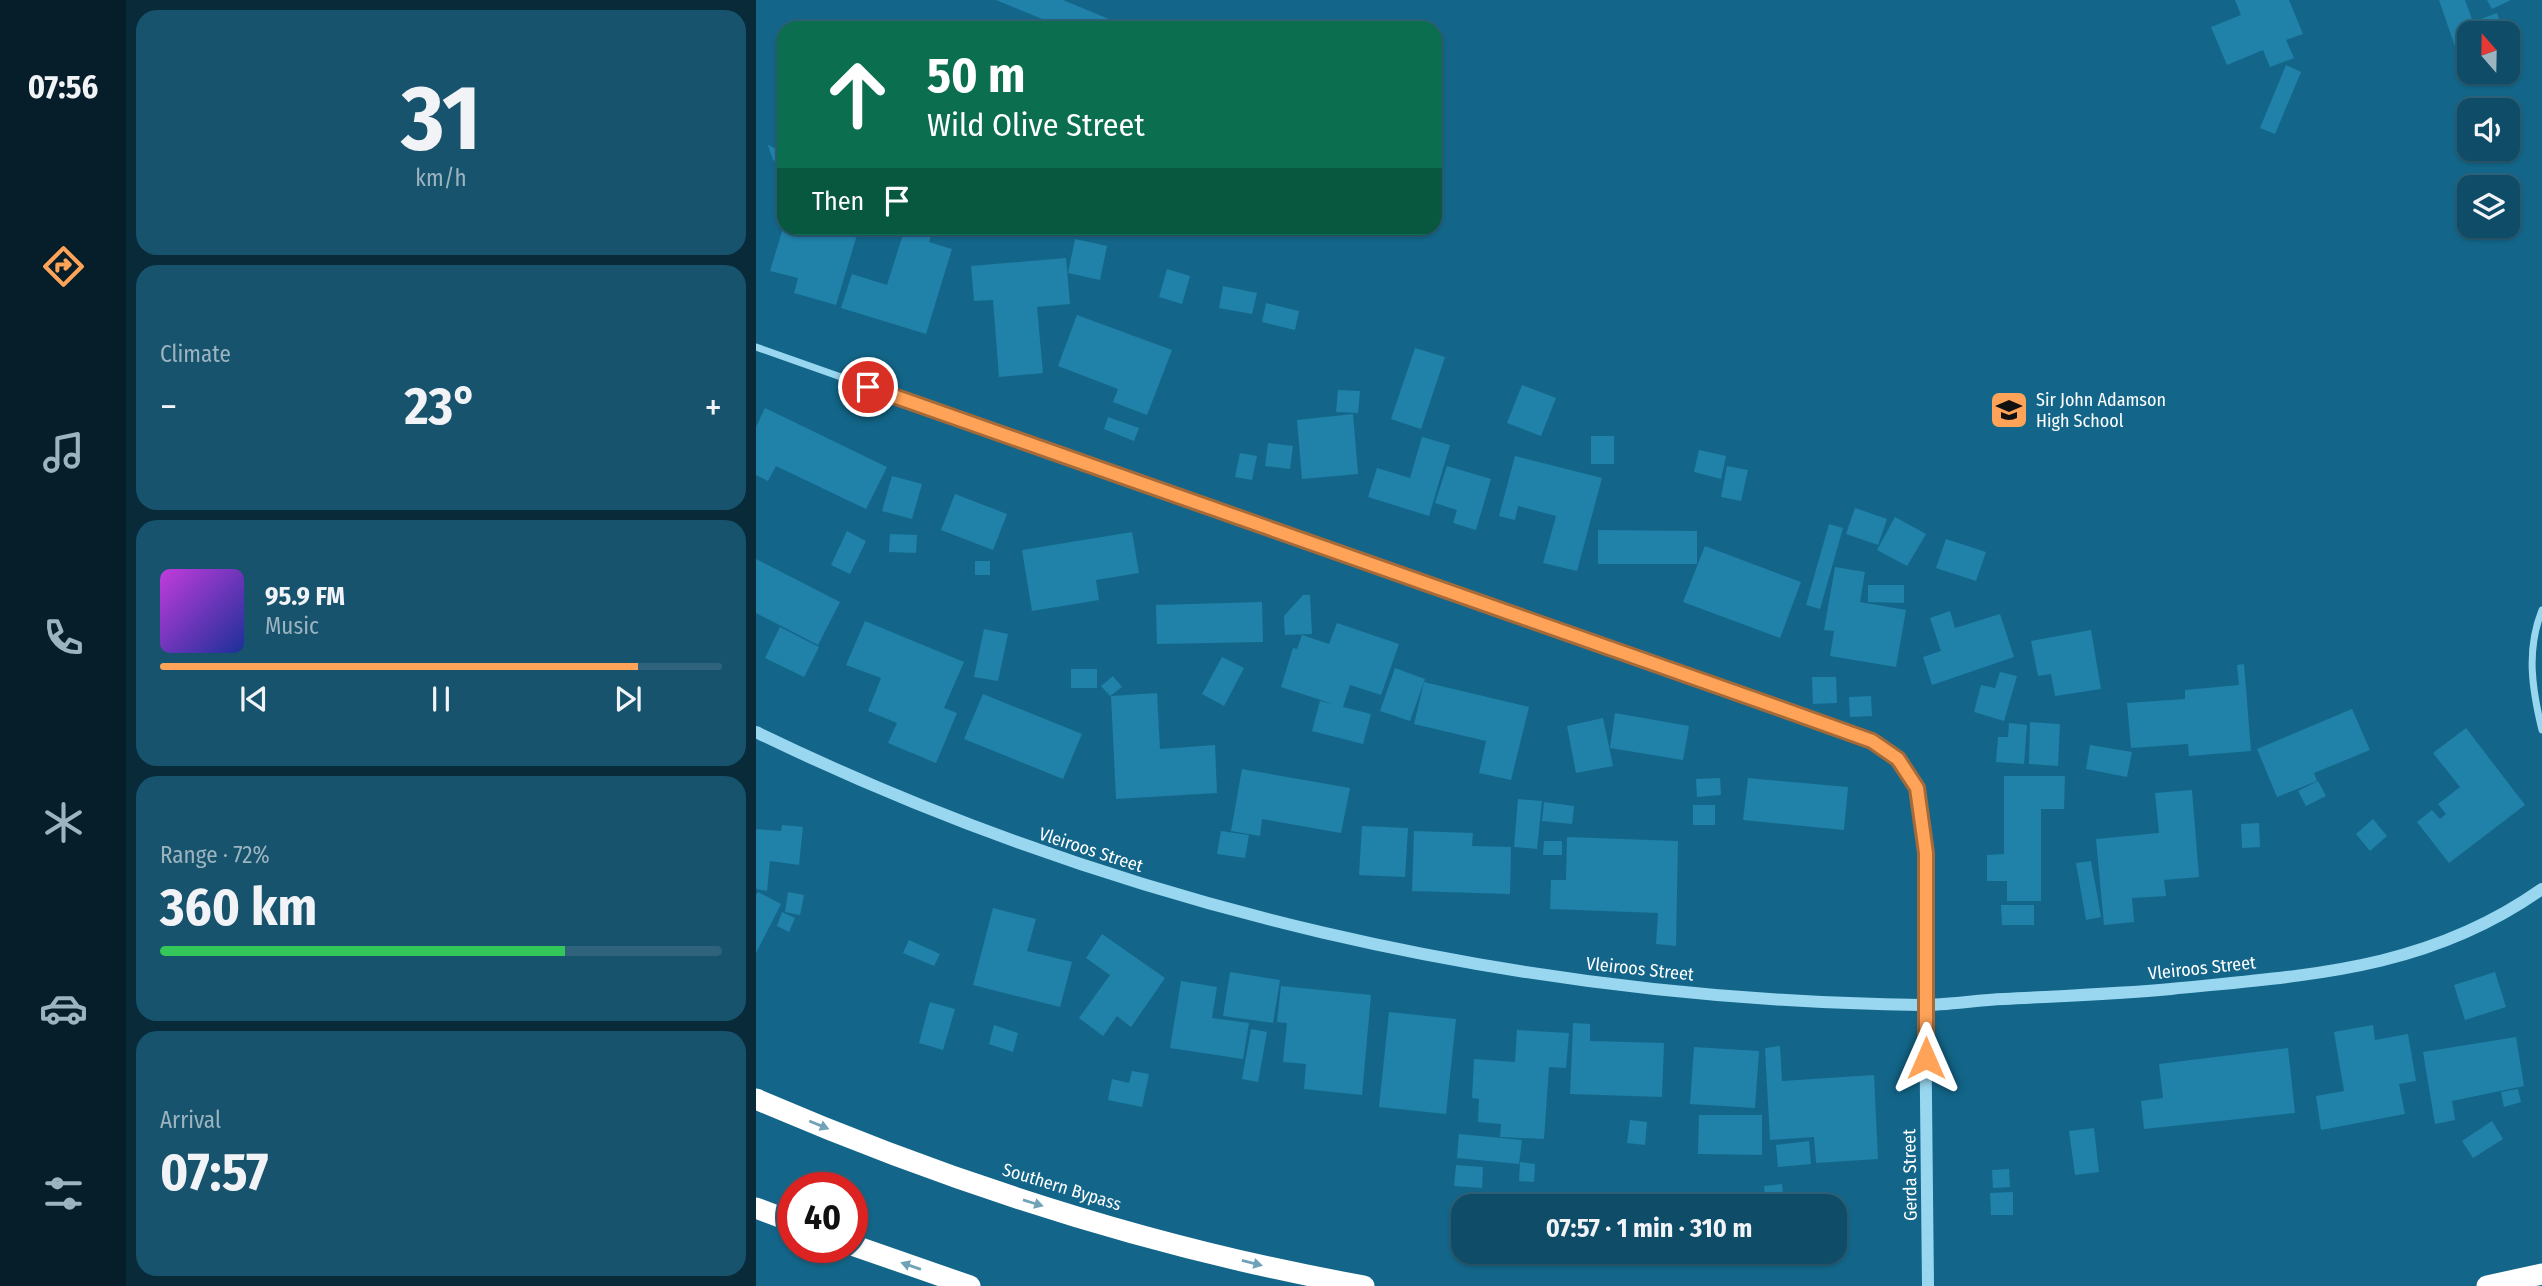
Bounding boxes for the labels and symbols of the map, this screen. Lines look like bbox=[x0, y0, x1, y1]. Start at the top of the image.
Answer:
north arrow bbox=[2457, 21, 2520, 84]
pin bbox=[838, 357, 898, 417]
school or university icon: Sir John Adamson High School bbox=[1988, 389, 2030, 431]
place label: Sir John Adamson High School bbox=[2036, 389, 2166, 432]
street label: Vleiroos Street bbox=[1036, 823, 1146, 877]
street label: Vleiroos Street bbox=[2147, 951, 2257, 985]
street label: Vleiroos Street bbox=[1585, 952, 1695, 986]
position arrow bbox=[1889, 1021, 1963, 1095]
one-way arrow bbox=[809, 1119, 830, 1130]
street label: Gerda Street bbox=[1898, 1129, 1922, 1221]
street label: Southern Bypass bbox=[1000, 1158, 1124, 1216]
speed limit sign: 40 bbox=[777, 1172, 868, 1263]
one-way arrow bbox=[1022, 1198, 1043, 1208]
one-way arrow bbox=[1241, 1258, 1263, 1269]
one-way arrow bbox=[900, 1260, 921, 1271]

